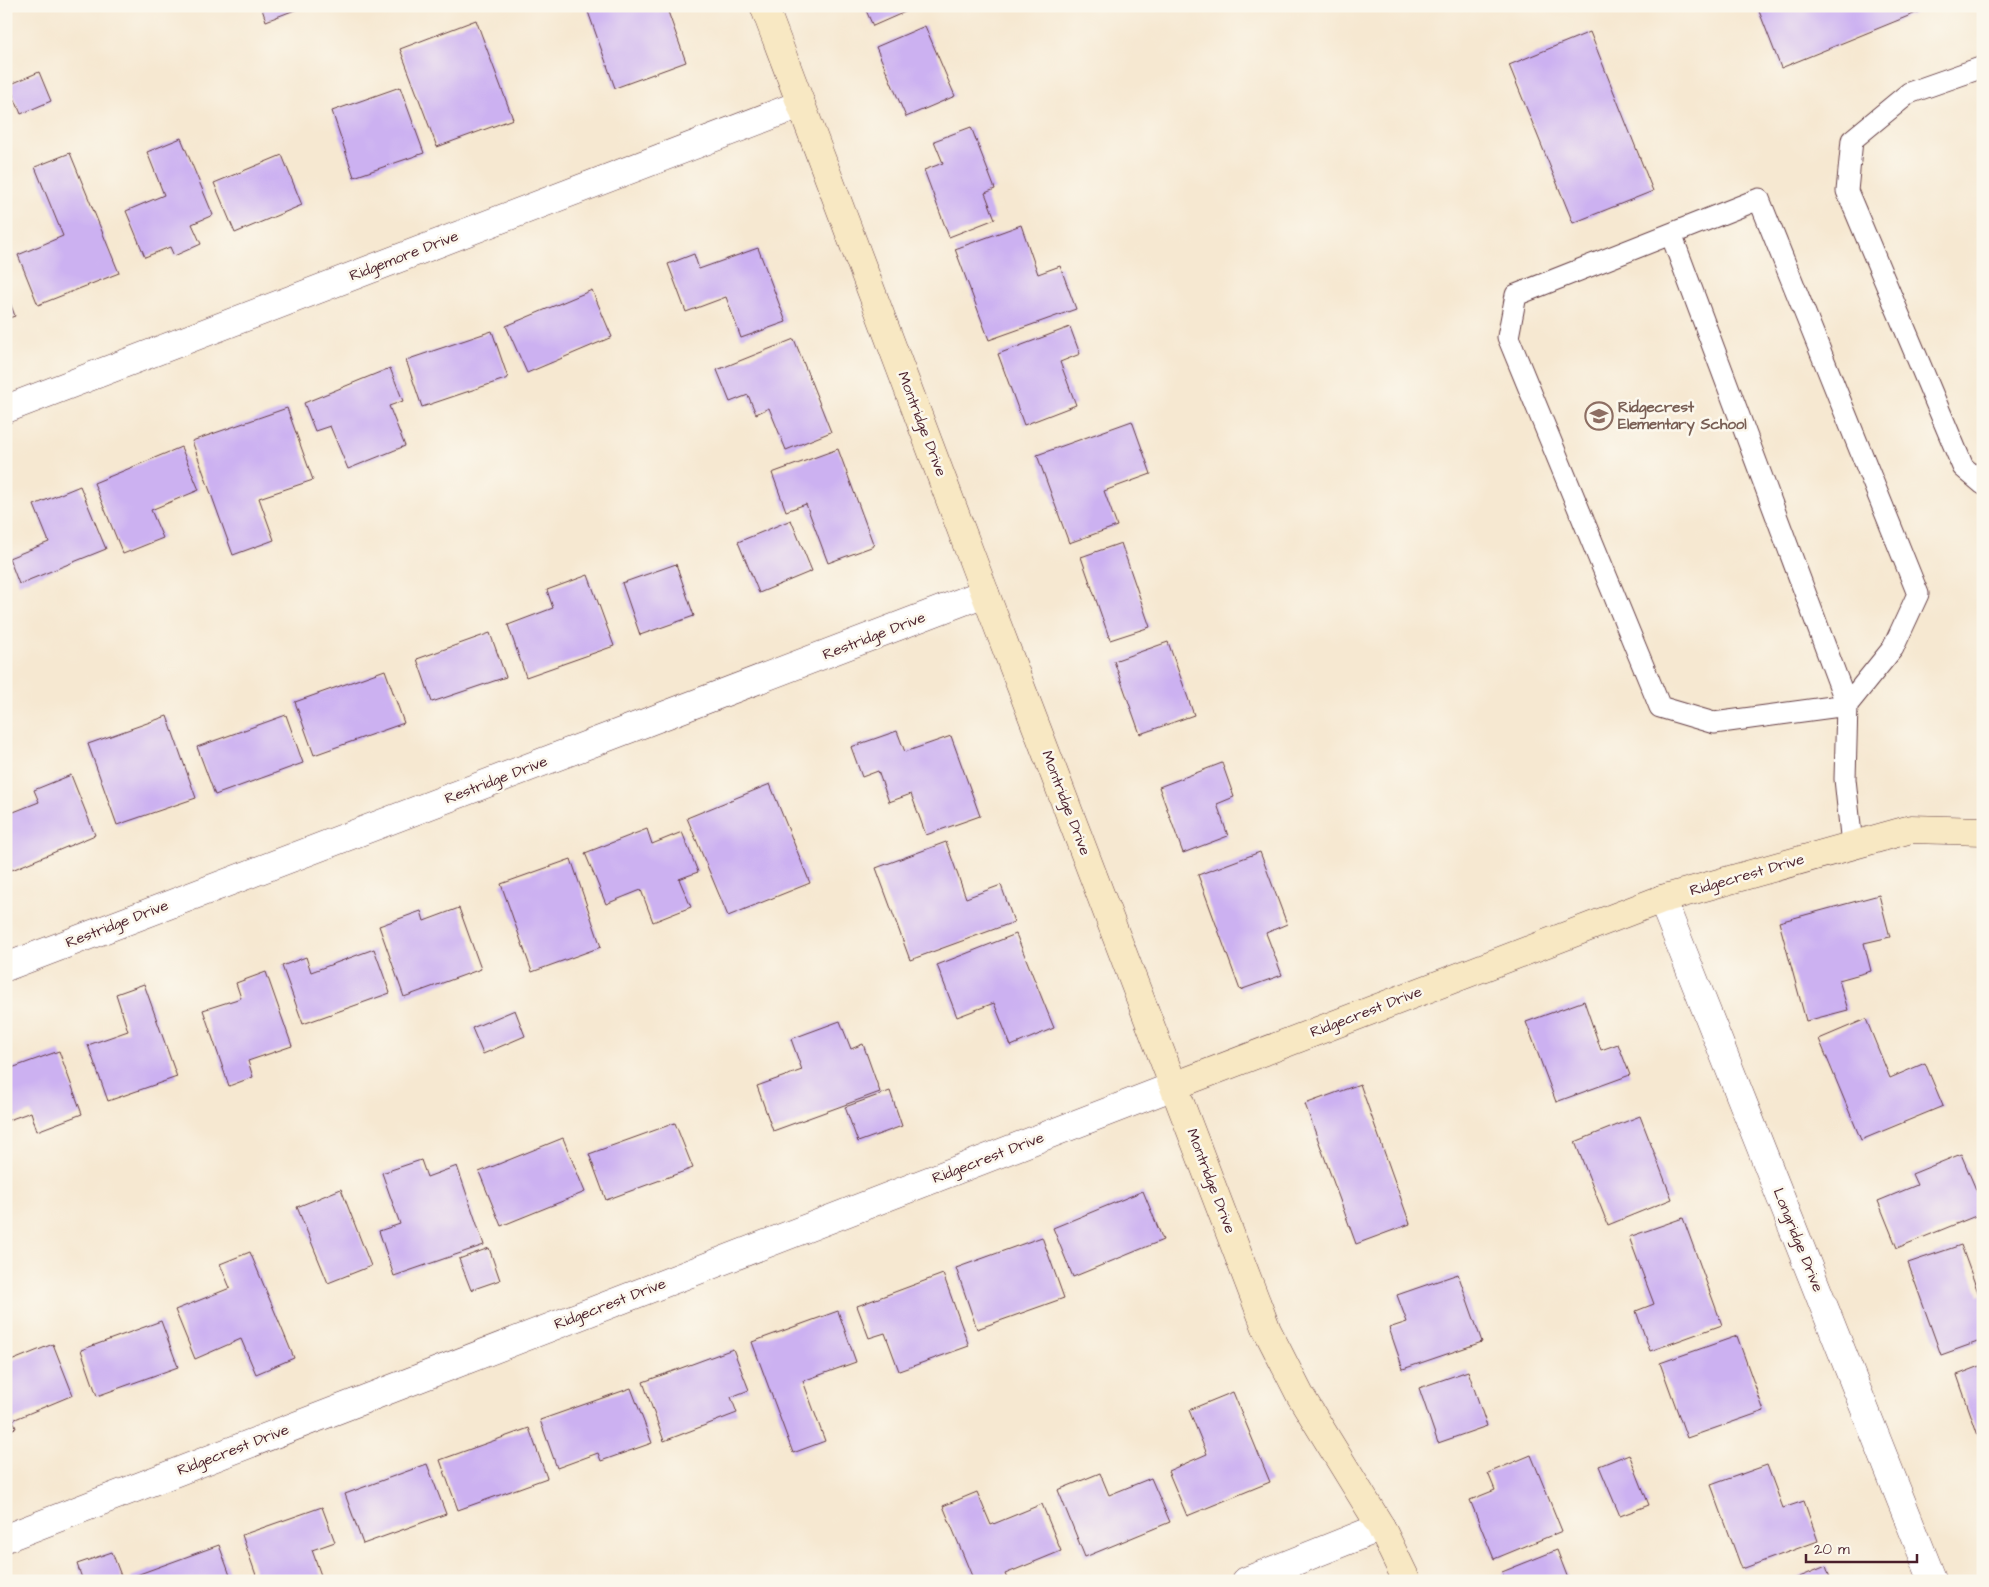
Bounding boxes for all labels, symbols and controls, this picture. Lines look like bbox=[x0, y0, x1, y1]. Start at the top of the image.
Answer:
street label: Ridgemore Drive bbox=[346, 226, 462, 287]
street label: Montridge Drive bbox=[891, 369, 952, 480]
place label: Ridgecrest Elementary School bbox=[1618, 397, 1747, 436]
school or university icon: Ridgecrest Elementary School bbox=[1584, 401, 1614, 431]
street label: Restridge Drive bbox=[820, 607, 929, 666]
street label: Montridge Drive bbox=[1035, 748, 1096, 859]
street label: Restridge Drive bbox=[442, 751, 551, 810]
street label: Ridgecrest Drive bbox=[1687, 849, 1807, 902]
street label: Restridge Drive bbox=[63, 895, 172, 954]
street label: Ridgecrest Drive bbox=[1307, 981, 1425, 1044]
street label: Montridge Drive bbox=[1180, 1126, 1241, 1237]
street label: Ridgecrest Drive bbox=[929, 1127, 1047, 1190]
street label: Longridge Drive bbox=[1767, 1185, 1828, 1295]
street label: Ridgecrest Drive bbox=[551, 1273, 669, 1336]
street label: Ridgecrest Drive bbox=[174, 1419, 292, 1482]
scale bar bbox=[1806, 1532, 1918, 1564]
text: 20 m bbox=[1814, 1539, 1850, 1560]

